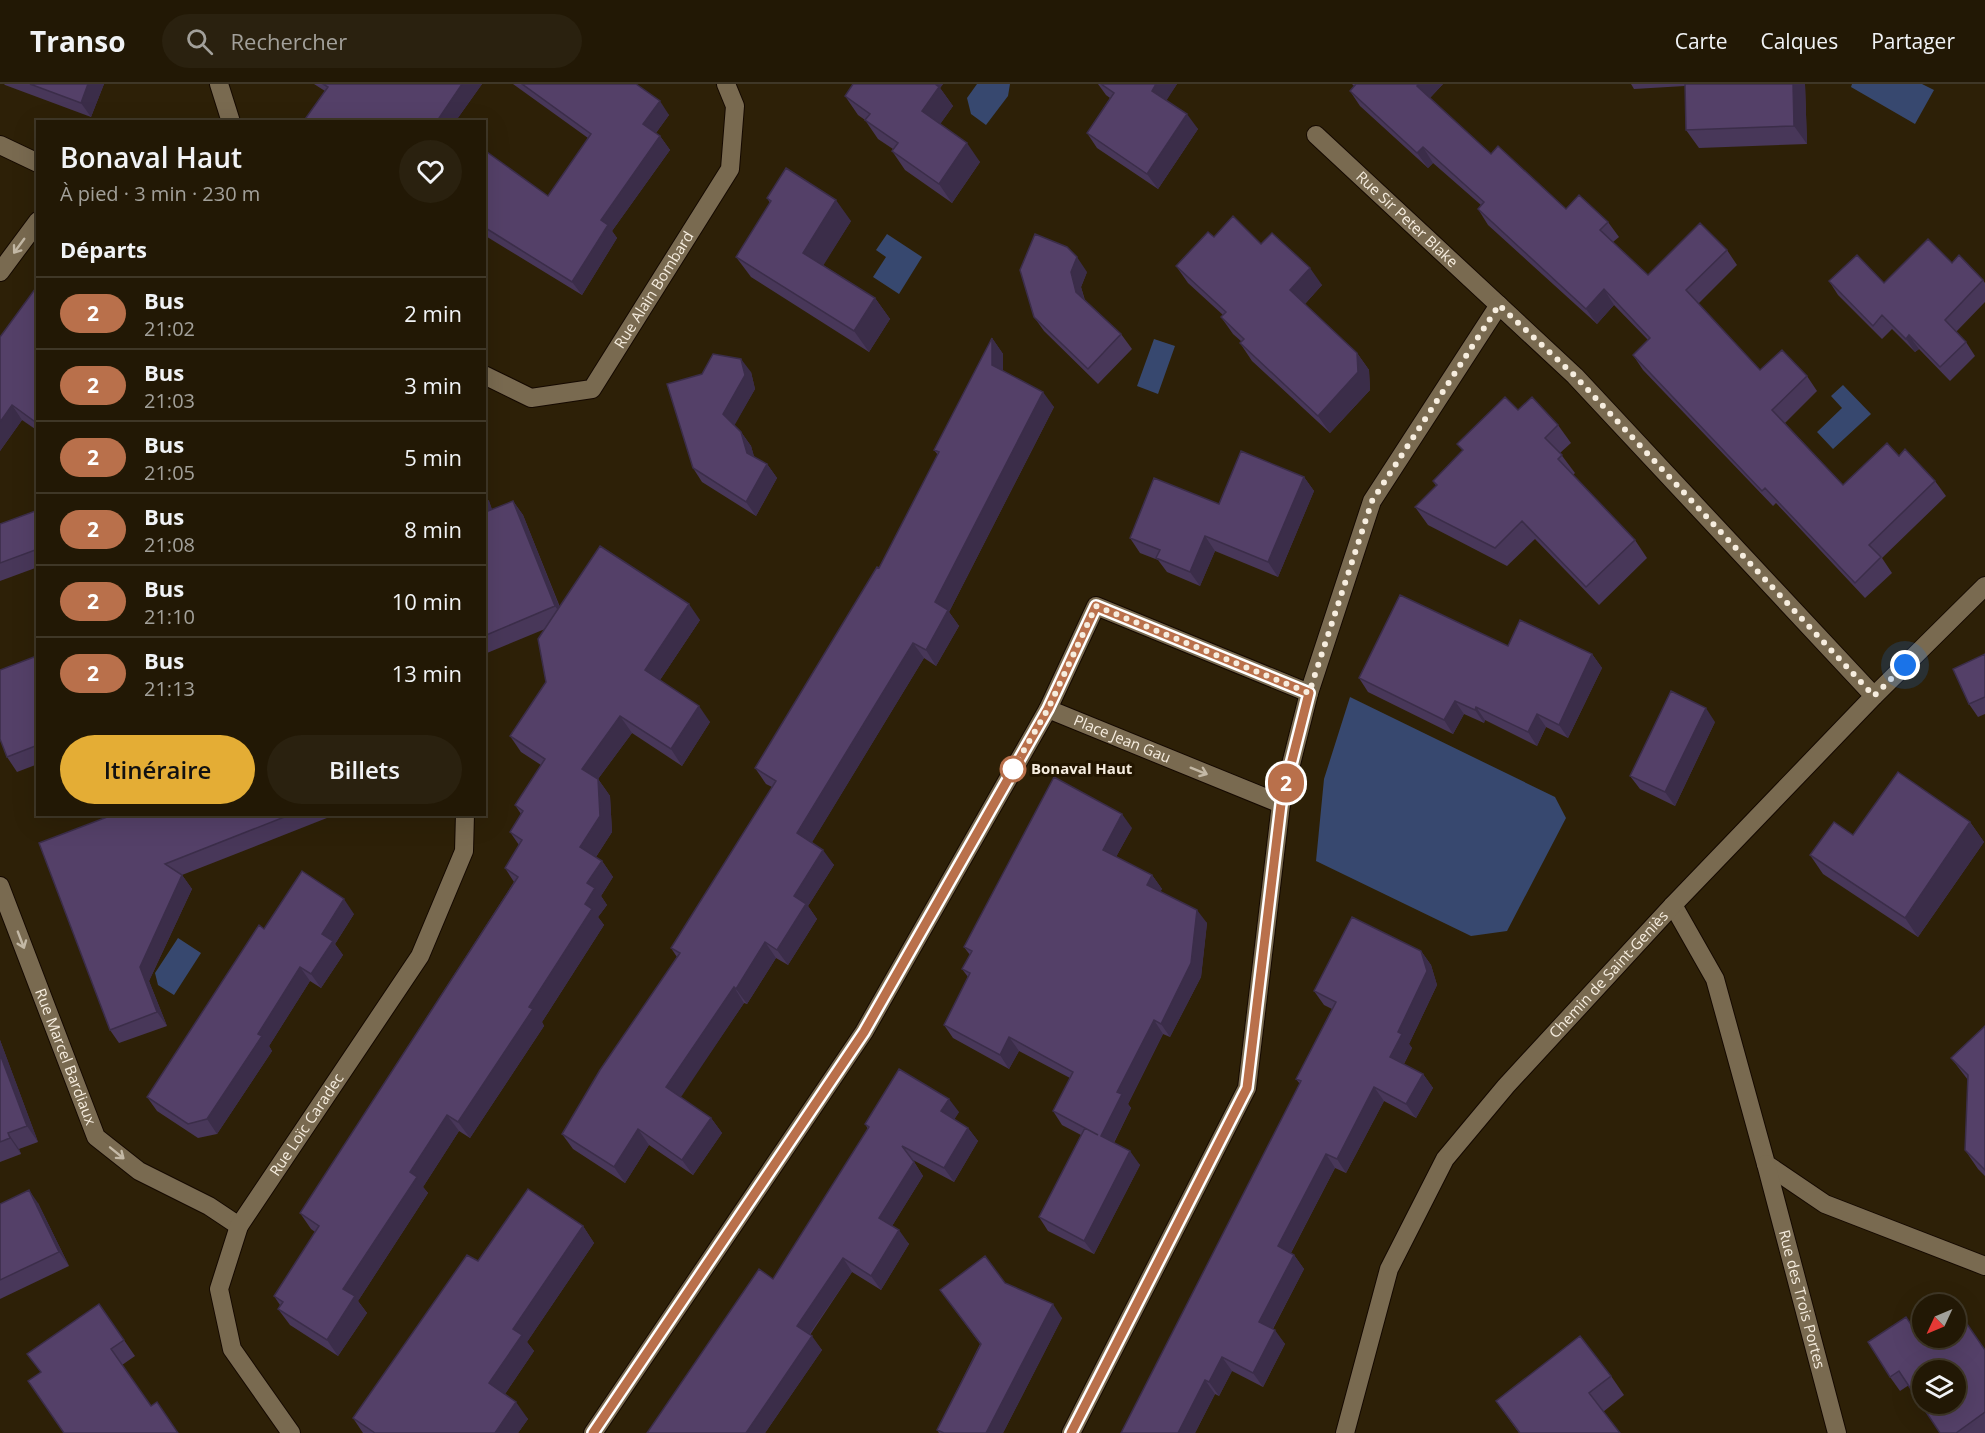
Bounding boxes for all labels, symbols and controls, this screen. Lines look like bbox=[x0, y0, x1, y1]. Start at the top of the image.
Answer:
search box bbox=[162, 14, 582, 68]
text: Transo bbox=[30, 22, 126, 60]
icon: search bbox=[183, 25, 216, 58]
text: Rechercher bbox=[231, 26, 347, 56]
text: Carte bbox=[1675, 27, 1727, 55]
text: Calques bbox=[1760, 27, 1838, 55]
text: Partager bbox=[1871, 27, 1955, 55]
text: Bonaval Haut bbox=[60, 138, 242, 176]
button: heart bbox=[399, 140, 462, 203]
street label: Rue Sir Peter Blake bbox=[1352, 166, 1463, 271]
text: À pied · 3 min · 230 m bbox=[60, 180, 260, 207]
street label: Rue Alain Bombard bbox=[609, 227, 698, 352]
text: Départs bbox=[60, 234, 147, 264]
one-way arrow bbox=[13, 238, 25, 254]
text: Bus bbox=[144, 285, 184, 315]
text: 2 min bbox=[404, 298, 462, 328]
text: 2 bbox=[87, 299, 99, 327]
text: 21:02 bbox=[144, 315, 195, 342]
text: Bus bbox=[144, 357, 184, 387]
text: 3 min bbox=[404, 370, 462, 400]
text: 2 bbox=[87, 371, 99, 399]
text: 21:03 bbox=[144, 387, 195, 414]
text: Bus bbox=[144, 429, 184, 459]
text: 5 min bbox=[404, 442, 462, 472]
text: 2 bbox=[87, 443, 99, 471]
text: 21:05 bbox=[144, 459, 195, 486]
text: Bus bbox=[144, 501, 184, 531]
text: 8 min bbox=[404, 514, 462, 544]
text: 2 bbox=[87, 515, 99, 543]
text: 21:08 bbox=[144, 531, 195, 558]
text: Bus bbox=[144, 573, 184, 603]
text: 10 min bbox=[392, 586, 462, 616]
text: 2 bbox=[87, 587, 99, 615]
text: 21:10 bbox=[144, 603, 195, 630]
text: Bus bbox=[144, 645, 184, 675]
your location bbox=[1890, 650, 1920, 680]
text: 13 min bbox=[392, 658, 462, 688]
text: 2 bbox=[87, 659, 99, 687]
text: 21:13 bbox=[144, 675, 195, 702]
street label: Place Jean Gau bbox=[1071, 710, 1174, 767]
button: Itinéraire bbox=[60, 735, 255, 804]
button: Billets bbox=[267, 735, 462, 804]
marker: Bonaval Haut bbox=[1000, 756, 1026, 782]
place label: Bonaval Haut bbox=[1031, 758, 1133, 778]
line badge: 2 bbox=[1266, 764, 1306, 802]
one-way arrow bbox=[1190, 766, 1208, 777]
text: 2 bbox=[1280, 769, 1292, 797]
street label: Chemin de Saint-Geniès bbox=[1544, 906, 1672, 1042]
one-way arrow bbox=[16, 931, 27, 949]
street label: Rue Marcel Bardiaux bbox=[31, 985, 102, 1128]
street label: Rue Loïc Caradec bbox=[264, 1069, 348, 1179]
one-way arrow bbox=[109, 1147, 125, 1160]
street label: Rue des Trois Portes bbox=[1775, 1227, 1831, 1371]
north arrow bbox=[1912, 1294, 1966, 1348]
map controls bbox=[1912, 1294, 1966, 1414]
button: layers bbox=[1912, 1360, 1966, 1414]

